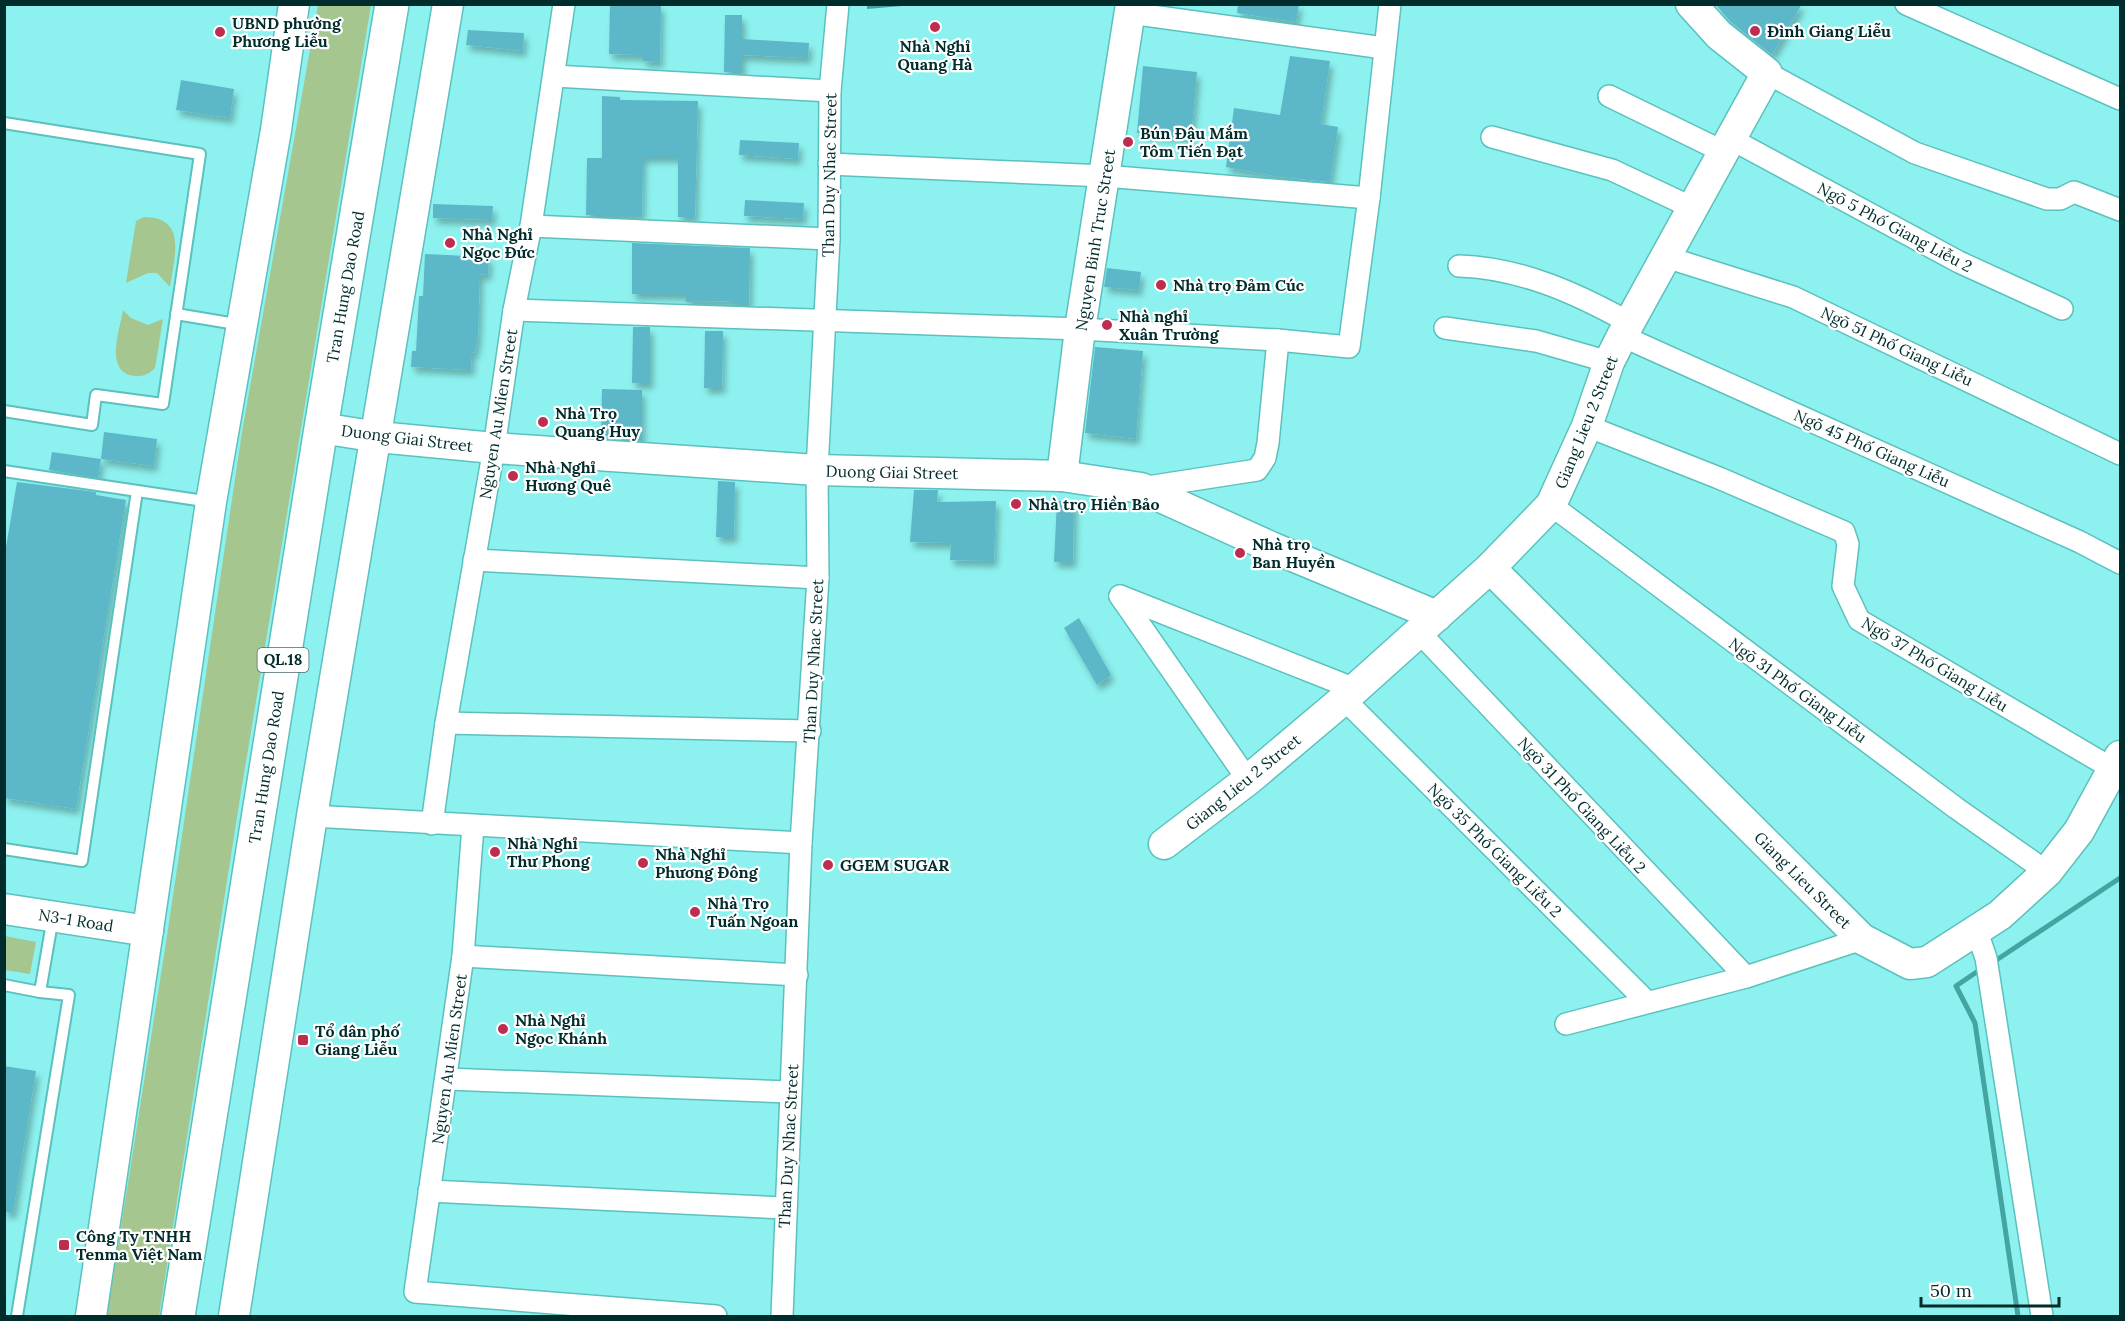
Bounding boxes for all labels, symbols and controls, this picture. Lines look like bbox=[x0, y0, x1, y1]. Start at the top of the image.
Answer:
place label: UBND phường Phương Liễu bbox=[232, 13, 342, 51]
marker: Nhà Nghỉ Quang Hà bbox=[928, 20, 942, 34]
place label: Đình Giang Liễu bbox=[1767, 21, 1891, 41]
marker: Đình Giang Liễu bbox=[1748, 24, 1762, 38]
marker: UBND phường Phương Liễu bbox=[213, 25, 227, 39]
place label: Nhà Nghỉ Quang Hà bbox=[897, 36, 973, 74]
street label: Than Duy Nhac Street bbox=[818, 92, 840, 257]
place label: Bún Đậu Mắm Tôm Tiến Đạt bbox=[1140, 123, 1248, 161]
marker: Bún Đậu Mắm Tôm Tiến Đạt bbox=[1121, 135, 1135, 149]
street label: Nguyen Binh Truc Street bbox=[1071, 147, 1119, 332]
street label: Ngõ 5 Phố Giang Liễu 2 bbox=[1814, 178, 1976, 276]
street label: Tran Hung Dao Road bbox=[322, 209, 368, 365]
place label: Nhà Nghỉ Ngọc Đức bbox=[462, 224, 535, 262]
marker: Nhà Nghỉ Ngọc Đức bbox=[443, 236, 457, 250]
place label: Nhà trọ Đảm Cúc bbox=[1173, 275, 1305, 295]
marker: Nhà trọ Đảm Cúc bbox=[1154, 278, 1168, 292]
street label: Ngõ 51 Phố Giang Liễu bbox=[1818, 302, 1977, 390]
place label: Nhà nghỉ Xuân Trường bbox=[1119, 306, 1220, 344]
marker: Nhà nghỉ Xuân Trường bbox=[1100, 318, 1114, 332]
street label: Nguyen Au Mien Street bbox=[475, 327, 521, 501]
street label: Giang Lieu 2 Street bbox=[1550, 352, 1622, 492]
place label: Nhà Trọ Quang Huy bbox=[555, 403, 640, 441]
street label: Ngõ 45 Phố Giang Liễu bbox=[1791, 405, 1953, 492]
marker: Nhà Trọ Quang Huy bbox=[536, 415, 550, 429]
street label: Duong Giai Street bbox=[340, 420, 475, 456]
place label: Nhà Nghỉ Hương Quê bbox=[525, 457, 611, 495]
street label: Duong Giai Street bbox=[826, 461, 959, 483]
marker: Nhà Nghỉ Hương Quê bbox=[506, 469, 520, 483]
place label: Nhà trọ Hiền Bảo bbox=[1028, 494, 1159, 514]
marker: Nhà trọ Hiền Bảo bbox=[1009, 497, 1023, 511]
place label: Nhà trọ Ban Huyền bbox=[1252, 534, 1335, 572]
marker: Nhà trọ Ban Huyền bbox=[1233, 546, 1247, 560]
street label: Than Duy Nhac Street bbox=[799, 578, 827, 743]
street label: Ngõ 37 Phố Giang Liễu bbox=[1858, 612, 2012, 716]
street label: Ngõ 31 Phố Giang Liễu bbox=[1725, 633, 1871, 747]
road number: QL.18 bbox=[258, 648, 308, 672]
street label: Tran Hung Dao Road bbox=[244, 689, 288, 845]
street label: Giang Lieu 2 Street bbox=[1182, 729, 1305, 834]
street label: Ngõ 31 Phố Giang Liễu 2 bbox=[1514, 733, 1650, 877]
street label: Ngõ 35 Phố Giang Liễu 2 bbox=[1424, 779, 1566, 921]
street label: Giang Lieu Street bbox=[1750, 827, 1856, 933]
place label: Nhà Nghỉ Thư Phong bbox=[507, 833, 591, 871]
place label: Nhà Nghỉ Phương Đông bbox=[655, 844, 759, 882]
marker: Nhà Nghỉ Thư Phong bbox=[488, 845, 502, 859]
place label: GGEM SUGAR bbox=[840, 855, 949, 875]
marker: Nhà Nghỉ Phương Đông bbox=[636, 856, 650, 870]
marker: GGEM SUGAR bbox=[821, 858, 835, 872]
place label: Nhà Trọ Tuấn Ngoan bbox=[707, 893, 799, 931]
street label: N3-1 Road bbox=[37, 904, 115, 936]
marker: Nhà Trọ Tuấn Ngoan bbox=[688, 905, 702, 919]
street label: Nguyen Au Mien Street bbox=[427, 972, 471, 1146]
place label: Nhà Nghỉ Ngọc Khánh bbox=[515, 1010, 607, 1048]
place label: Tổ dân phố Giang Liễu bbox=[315, 1021, 400, 1059]
marker: Nhà Nghỉ Ngọc Khánh bbox=[496, 1022, 510, 1036]
marker: Tổ dân phố Giang Liễu bbox=[296, 1033, 310, 1047]
street label: Than Duy Nhac Street bbox=[774, 1063, 802, 1228]
place label: Công Ty TNHH Tenma Việt Nam bbox=[76, 1226, 203, 1264]
marker: Công Ty TNHH Tenma Việt Nam bbox=[57, 1238, 71, 1252]
scale bar bbox=[1921, 1270, 2059, 1308]
text: 50 m bbox=[1930, 1279, 1972, 1302]

